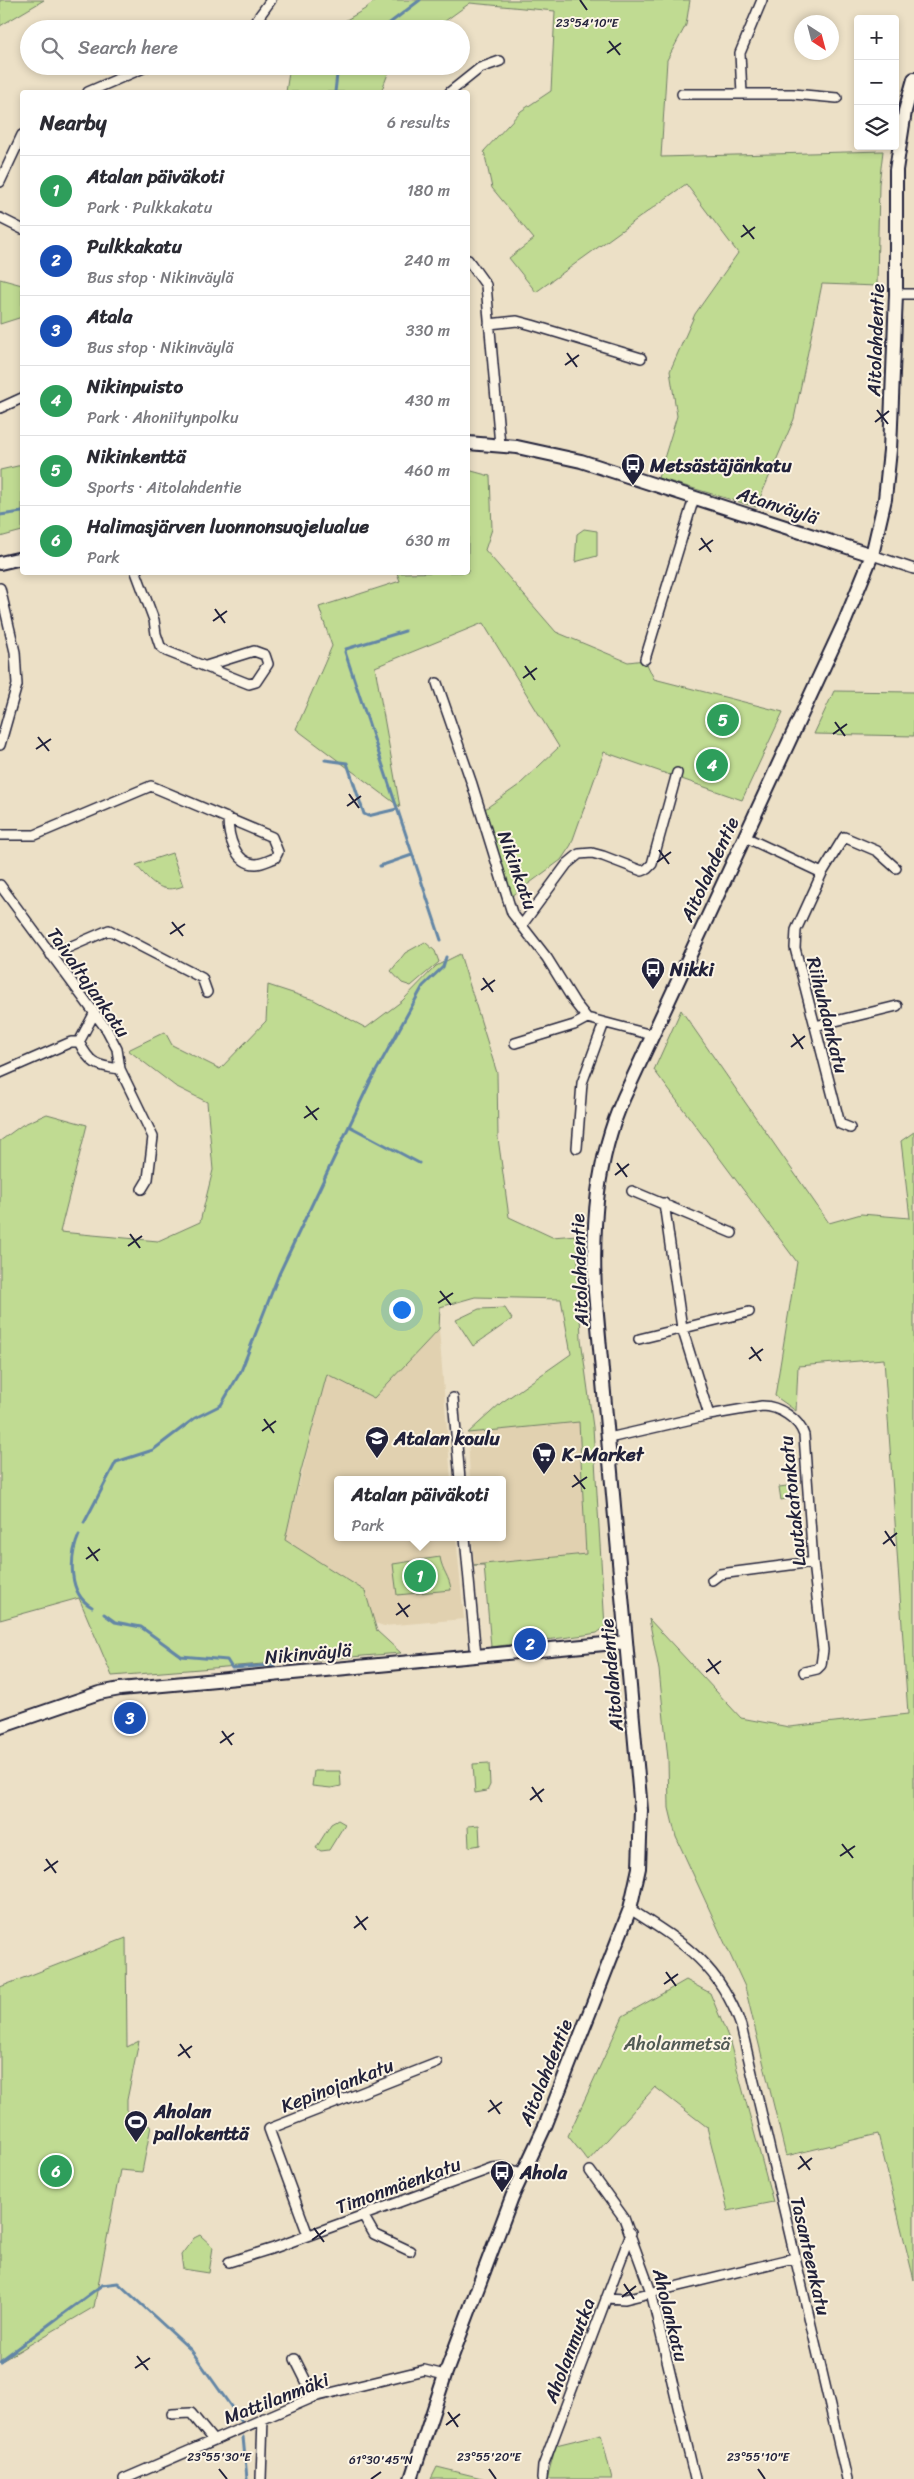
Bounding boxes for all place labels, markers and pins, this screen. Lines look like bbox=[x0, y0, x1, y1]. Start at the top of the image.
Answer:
place label: Metsästäjänkatu bbox=[649, 449, 792, 482]
bus stop icon: Metsästäjänkatu bbox=[620, 452, 646, 486]
pin: 5 bbox=[707, 701, 739, 739]
pin: 4 bbox=[696, 746, 728, 784]
place label: Nikki bbox=[669, 953, 716, 986]
bus stop icon: Nikki bbox=[640, 956, 666, 990]
place label: Atalan koulu bbox=[393, 1422, 501, 1455]
school or university icon: Atalan koulu bbox=[364, 1425, 390, 1459]
place label: K-Market bbox=[561, 1438, 645, 1471]
supermarket icon: K-Market bbox=[531, 1441, 557, 1475]
pin: 1 bbox=[404, 1557, 436, 1595]
pin: 2 bbox=[514, 1625, 546, 1663]
pin: 3 bbox=[114, 1699, 146, 1737]
place label: Aholan pallokenttä bbox=[152, 2095, 250, 2150]
sports icon: Aholan pallokenttä bbox=[123, 2109, 149, 2143]
pin: 6 bbox=[40, 2152, 72, 2190]
place label: Ahola bbox=[519, 2156, 567, 2189]
bus stop icon: Ahola bbox=[489, 2159, 515, 2193]

